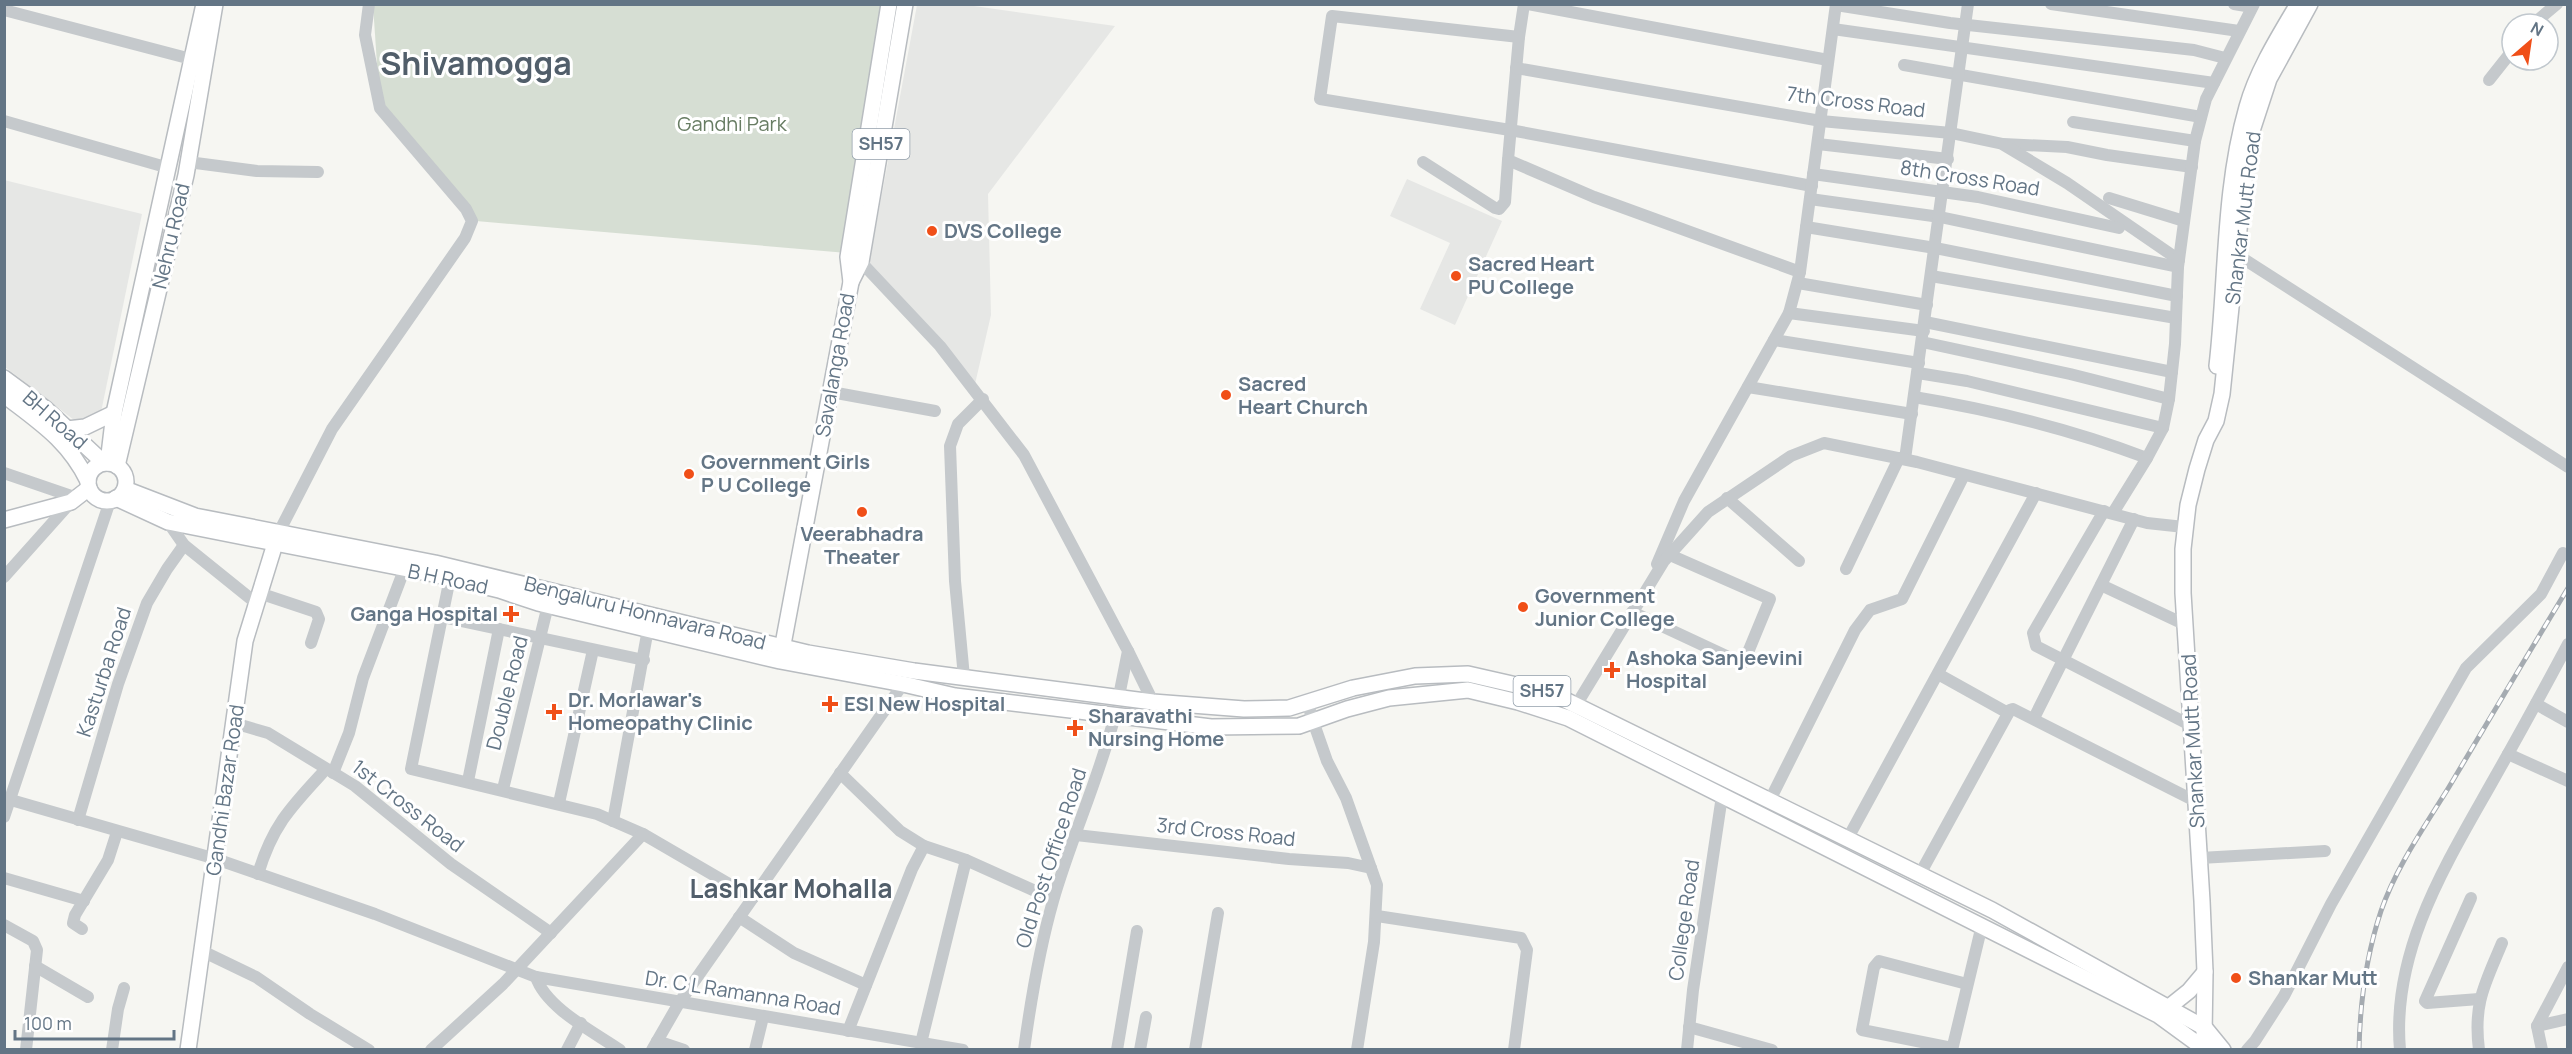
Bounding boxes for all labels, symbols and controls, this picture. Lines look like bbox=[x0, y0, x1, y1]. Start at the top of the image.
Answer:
north arrow bbox=[2500, 12, 2560, 72]
text: N bbox=[2527, 16, 2548, 41]
district label: Shivamogga bbox=[380, 41, 572, 85]
street label: 7th Cross Road bbox=[1785, 80, 1927, 123]
park label: Gandhi Park bbox=[677, 110, 788, 137]
road number: SH57 bbox=[852, 129, 910, 159]
street label: Shankar Mutt Road bbox=[2218, 130, 2267, 306]
street label: 8th Cross Road bbox=[1898, 153, 2042, 202]
street label: Nehru Road bbox=[145, 180, 196, 291]
place label: DVS College bbox=[944, 217, 1062, 244]
marker: DVS College bbox=[925, 224, 939, 238]
place label: Sacred Heart PU College bbox=[1468, 250, 1595, 300]
marker: Sacred Heart PU College bbox=[1449, 269, 1463, 283]
street label: Savalanga Road bbox=[809, 291, 860, 439]
place label: Sacred Heart Church bbox=[1238, 370, 1368, 420]
street label: BH Road bbox=[17, 384, 93, 455]
marker: Sacred Heart Church bbox=[1219, 388, 1233, 402]
place label: Government Girls P U College bbox=[701, 448, 870, 498]
marker: Government Girls P U College bbox=[682, 467, 696, 481]
marker: Veerabhadra Theater bbox=[855, 505, 869, 519]
place label: Veerabhadra Theater bbox=[801, 520, 923, 570]
street label: B H Road bbox=[406, 557, 491, 600]
street label: Bengaluru Honnavara Road bbox=[521, 569, 769, 656]
place label: Government Junior College bbox=[1535, 582, 1675, 632]
place label: Ganga Hospital bbox=[350, 600, 498, 627]
marker: Government Junior College bbox=[1516, 600, 1530, 614]
street label: Kasturba Road bbox=[70, 604, 137, 740]
marker: Ganga Hospital bbox=[502, 605, 520, 623]
street label: Double Road bbox=[479, 633, 534, 753]
place label: Ashoka Sanjeevini Hospital bbox=[1626, 644, 1803, 694]
street label: Shankar Mutt Road bbox=[2174, 653, 2211, 829]
marker: Ashoka Sanjeevini Hospital bbox=[1603, 661, 1621, 679]
road number: SH57 bbox=[1514, 676, 1570, 706]
place label: Dr. Morlawar's Homeopathy Clinic bbox=[568, 686, 753, 736]
place label: ESI New Hospital bbox=[844, 690, 1005, 717]
marker: ESI New Hospital bbox=[821, 695, 839, 713]
place label: Sharavathi Nursing Home bbox=[1088, 702, 1224, 752]
street label: Gandhi Bazar Road bbox=[199, 703, 250, 877]
marker: Dr. Morlawar's Homeopathy Clinic bbox=[545, 703, 563, 721]
marker: Sharavathi Nursing Home bbox=[1066, 719, 1084, 737]
street label: 1st Cross Road bbox=[347, 753, 470, 858]
street label: Old Post Office Road bbox=[1009, 764, 1092, 951]
street label: 3rd Cross Road bbox=[1155, 811, 1297, 852]
street label: College Road bbox=[1662, 858, 1705, 982]
district label: Lashkar Mohalla bbox=[690, 870, 892, 906]
street label: Dr. C L Ramanna Road bbox=[643, 964, 843, 1021]
place label: Shankar Mutt bbox=[2248, 964, 2378, 991]
marker: Shankar Mutt bbox=[2229, 971, 2243, 985]
scale bar bbox=[15, 1003, 174, 1041]
text: 100 m bbox=[24, 1011, 72, 1035]

